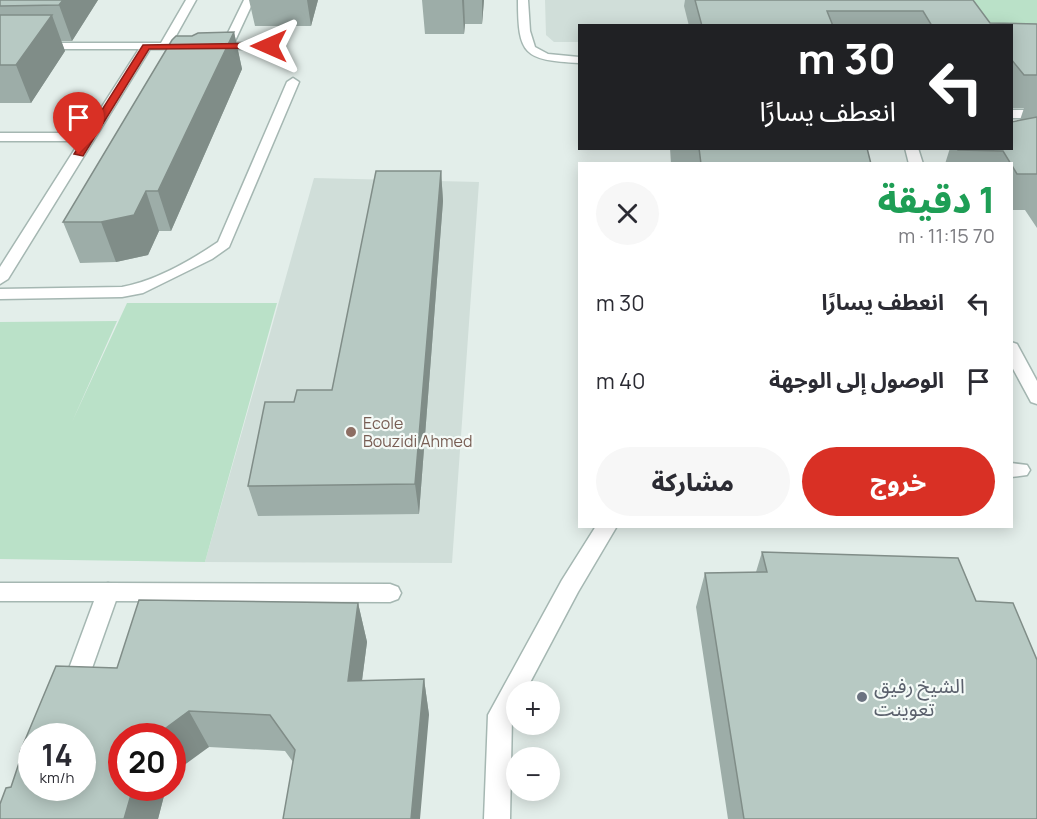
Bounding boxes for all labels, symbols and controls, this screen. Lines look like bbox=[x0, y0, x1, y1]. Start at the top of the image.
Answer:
position arrow bbox=[237, 14, 301, 78]
text: 30 m bbox=[798, 29, 896, 87]
icon: left bbox=[917, 48, 995, 126]
pin bbox=[53, 92, 104, 154]
text: انعطف يسارًا bbox=[759, 92, 896, 129]
icon: arrive bbox=[62, 101, 95, 134]
text: 1 دقيقة bbox=[877, 175, 995, 224]
button: close bbox=[596, 182, 659, 245]
text: 70 m · 11:15 bbox=[898, 222, 995, 249]
text: انعطف يسارًا bbox=[821, 287, 944, 317]
icon: left bbox=[962, 287, 995, 320]
text: 30 m bbox=[596, 288, 645, 318]
text: الوصول إلى الوجهة bbox=[769, 365, 944, 395]
icon: arrive bbox=[962, 365, 995, 398]
text: 40 m bbox=[596, 366, 645, 396]
place label: Ecole Bouzidi Ahmed bbox=[363, 412, 472, 452]
marker: Ecole Bouzidi Ahmed bbox=[344, 425, 358, 439]
button: مشاركة bbox=[596, 447, 790, 516]
button: خروج bbox=[802, 447, 995, 516]
place label: الشيخ رفيق تعوينت bbox=[874, 672, 965, 722]
map controls bbox=[506, 681, 560, 801]
button: + bbox=[506, 681, 560, 735]
marker: الشيخ رفيق تعوينت bbox=[855, 690, 869, 704]
speed limit sign: 20 bbox=[108, 723, 186, 801]
text: 14 bbox=[41, 734, 73, 775]
button: − bbox=[506, 747, 560, 801]
text: km/h bbox=[40, 767, 74, 788]

